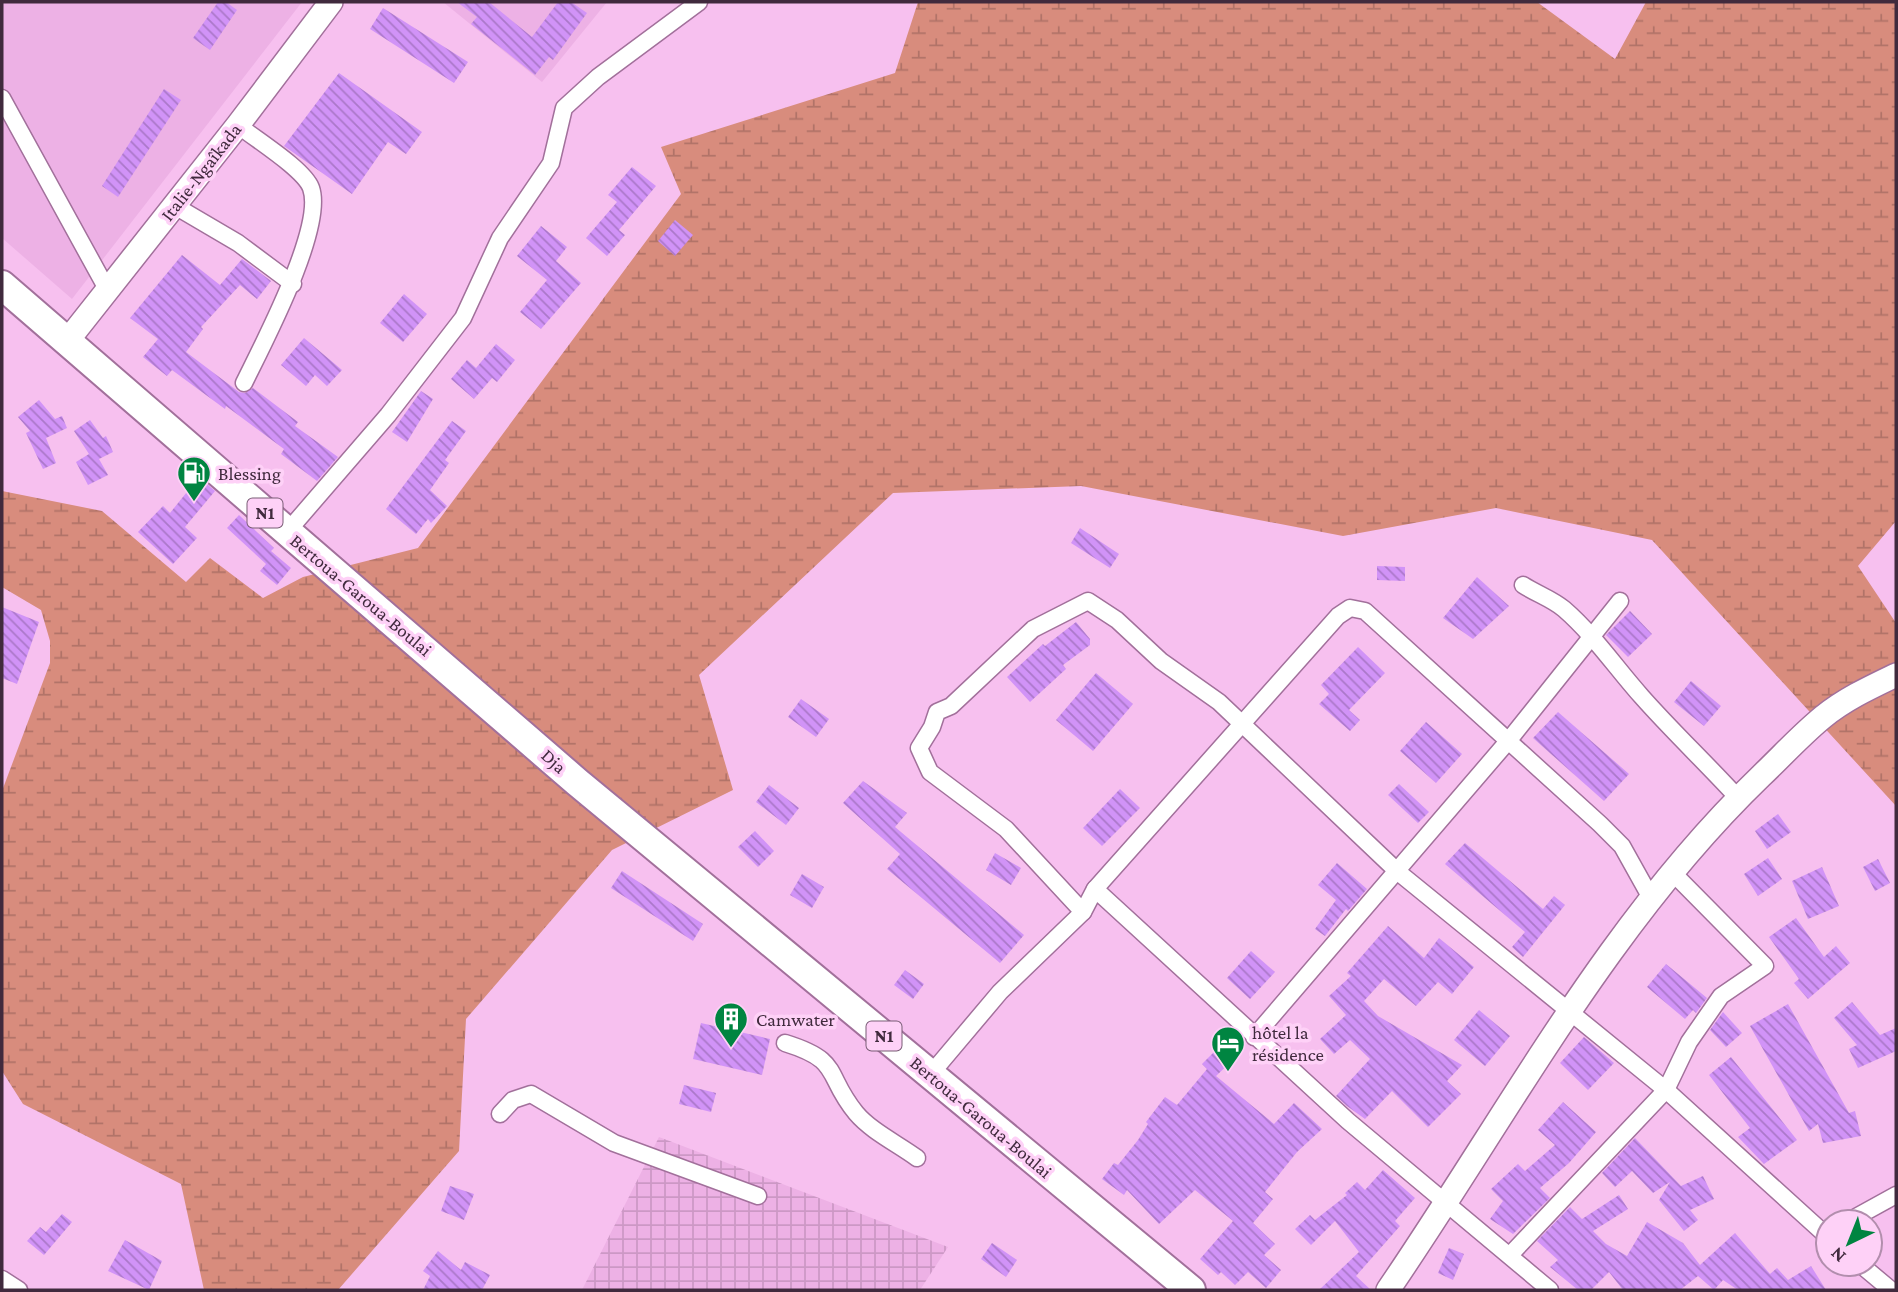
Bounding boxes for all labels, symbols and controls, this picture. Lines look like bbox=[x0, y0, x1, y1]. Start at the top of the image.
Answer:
street label: Italie-Ngaîkada bbox=[156, 119, 246, 225]
fuel station icon: Blessing bbox=[175, 454, 213, 503]
place label: Blessing bbox=[218, 463, 281, 484]
road number: N1 bbox=[247, 499, 282, 528]
street label: Bertoua-Garoua-Boulai bbox=[286, 530, 436, 660]
street label: Dja bbox=[537, 744, 571, 778]
building icon: Camwater bbox=[712, 1000, 750, 1049]
place label: Camwater bbox=[756, 1009, 835, 1030]
road number: N1 bbox=[866, 1021, 902, 1050]
place label: hôtel la résidence bbox=[1252, 1022, 1324, 1065]
hotel icon: hôtel la résidence bbox=[1209, 1024, 1247, 1073]
street label: Bertoua-Garoua-Boulai bbox=[906, 1052, 1056, 1182]
north arrow bbox=[1814, 1208, 1884, 1278]
text: N bbox=[1826, 1243, 1850, 1267]

